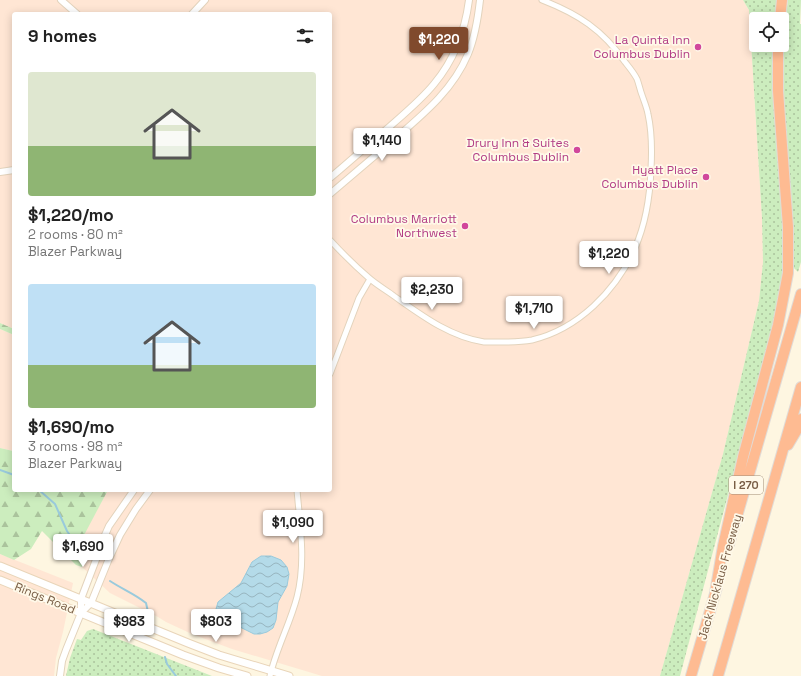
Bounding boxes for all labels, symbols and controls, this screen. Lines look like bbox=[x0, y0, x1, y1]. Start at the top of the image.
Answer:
map controls bbox=[749, 12, 789, 52]
button: locate bbox=[749, 12, 789, 52]
text: 9 homes bbox=[28, 25, 97, 47]
icon: filters bbox=[294, 25, 316, 47]
pin: $1,220 bbox=[406, 27, 472, 61]
text: $1,220 bbox=[418, 31, 460, 48]
place label: La Quinta Inn Columbus Dublin bbox=[594, 32, 690, 62]
marker: La Quinta Inn Columbus Dublin bbox=[693, 42, 703, 52]
icon: home bbox=[136, 98, 208, 170]
pin: $1,140 bbox=[349, 128, 415, 162]
text: $1,140 bbox=[362, 132, 402, 149]
place label: Drury Inn & Suites Columbus Dublin bbox=[467, 135, 569, 165]
marker: Drury Inn & Suites Columbus Dublin bbox=[572, 145, 582, 155]
place label: Hyatt Place Columbus Dublin bbox=[602, 162, 698, 192]
marker: Hyatt Place Columbus Dublin bbox=[701, 172, 711, 182]
text: $1,220/mo bbox=[28, 204, 114, 226]
place label: Columbus Marriott Northwest bbox=[351, 211, 457, 241]
marker: Columbus Marriott Northwest bbox=[460, 221, 470, 231]
text: 2 rooms · 80 m² bbox=[28, 226, 123, 243]
pin: $1,220 bbox=[576, 241, 642, 275]
text: Blazer Parkway bbox=[28, 243, 122, 260]
text: $1,220 bbox=[588, 245, 630, 262]
pin: $2,230 bbox=[399, 277, 465, 311]
text: $2,230 bbox=[410, 281, 454, 298]
pin: $1,710 bbox=[501, 296, 567, 330]
text: $1,710 bbox=[515, 300, 553, 317]
icon: home bbox=[136, 310, 208, 382]
text: $1,690/mo bbox=[28, 416, 114, 438]
text: 3 rooms · 98 m² bbox=[28, 438, 122, 455]
text: Blazer Parkway bbox=[28, 455, 122, 472]
road number: I 270 bbox=[729, 476, 763, 494]
pin: $1,090 bbox=[260, 510, 326, 544]
street label: Jack Nicklaus Freeway bbox=[694, 512, 746, 642]
text: $1,090 bbox=[272, 514, 314, 531]
pin: $1,690 bbox=[50, 534, 116, 568]
text: $1,690 bbox=[62, 538, 104, 555]
street label: Rings Road bbox=[12, 579, 78, 617]
pin: $983 bbox=[105, 609, 153, 643]
pin: $803 bbox=[192, 609, 240, 643]
text: $983 bbox=[113, 613, 145, 630]
text: $803 bbox=[200, 613, 232, 630]

